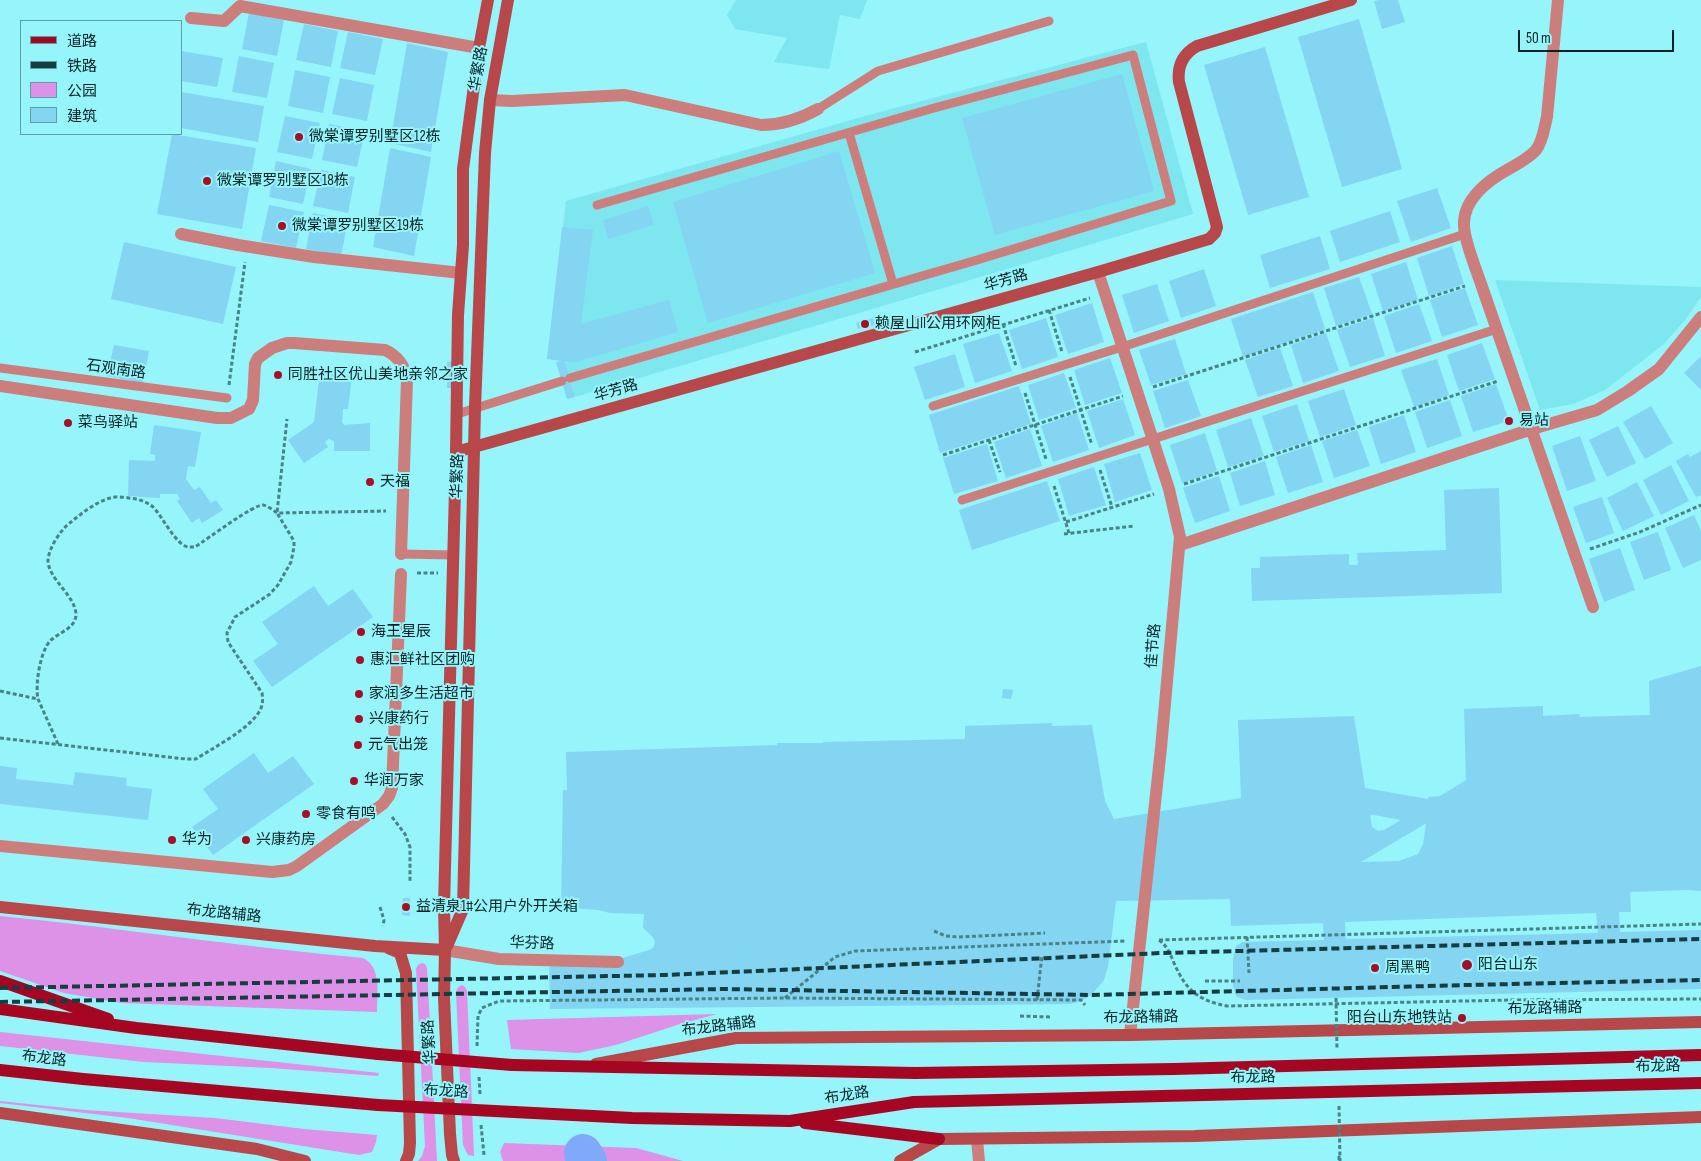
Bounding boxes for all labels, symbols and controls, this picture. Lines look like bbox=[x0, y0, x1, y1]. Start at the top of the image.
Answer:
legend bbox=[20, 20, 182, 135]
scale bar bbox=[1521, 20, 1677, 52]
text: 50 m bbox=[1526, 29, 1551, 48]
text: 道路 bbox=[67, 32, 97, 51]
street label: 华繁路 bbox=[466, 45, 492, 93]
text: 铁路 bbox=[67, 57, 97, 76]
text: 公园 bbox=[67, 82, 97, 101]
text: 建筑 bbox=[67, 107, 97, 126]
place label: 微棠谭罗别墅区12栋 bbox=[309, 128, 441, 146]
marker: 微棠谭罗别墅区12栋 bbox=[293, 131, 305, 143]
place label: 微棠谭罗别墅区18栋 bbox=[217, 172, 349, 190]
marker: 微棠谭罗别墅区18栋 bbox=[201, 175, 213, 187]
place label: 微棠谭罗别墅区19栋 bbox=[292, 217, 424, 235]
marker: 微棠谭罗别墅区19栋 bbox=[276, 220, 288, 232]
street label: 华芳路 bbox=[982, 266, 1030, 296]
place label: 赖屋山II公用环网柜 bbox=[875, 315, 1001, 333]
marker: 赖屋山II公用环网柜 bbox=[859, 318, 871, 330]
street label: 石观南路 bbox=[85, 357, 147, 383]
place label: 同胜社区优山美地亲邻之家 bbox=[288, 366, 468, 384]
marker: 同胜社区优山美地亲邻之家 bbox=[272, 369, 284, 381]
street label: 华芳路 bbox=[592, 376, 640, 406]
place label: 易站 bbox=[1519, 412, 1549, 430]
place label: 菜鸟驿站 bbox=[78, 414, 138, 432]
marker: 易站 bbox=[1503, 415, 1515, 427]
marker: 菜鸟驿站 bbox=[62, 417, 74, 429]
street label: 华繁路 bbox=[448, 453, 468, 499]
place label: 天福 bbox=[380, 473, 410, 491]
marker: 天福 bbox=[364, 476, 376, 488]
place label: 海王星辰 bbox=[371, 623, 431, 641]
street label: 佳节路 bbox=[1143, 623, 1165, 669]
marker: 海王星辰 bbox=[355, 626, 367, 638]
place label: 惠汇鲜社区团购 bbox=[370, 651, 475, 669]
marker: 惠汇鲜社区团购 bbox=[354, 654, 366, 666]
place label: 家润多生活超市 bbox=[369, 685, 474, 703]
marker: 家润多生活超市 bbox=[353, 688, 365, 700]
place label: 兴康药行 bbox=[369, 710, 429, 728]
marker: 兴康药行 bbox=[353, 713, 365, 725]
place label: 元气出笼 bbox=[368, 736, 428, 754]
marker: 元气出笼 bbox=[352, 739, 364, 751]
place label: 华润万家 bbox=[364, 772, 424, 790]
marker: 华润万家 bbox=[348, 775, 360, 787]
place label: 零食有鸣 bbox=[316, 805, 376, 823]
marker: 零食有鸣 bbox=[300, 808, 312, 820]
place label: 华为 bbox=[182, 831, 212, 849]
place label: 兴康药房 bbox=[256, 831, 316, 849]
marker: 华为 bbox=[166, 834, 178, 846]
marker: 兴康药房 bbox=[240, 834, 252, 846]
place label: 益清泉1#公用户外开关箱 bbox=[416, 898, 578, 916]
street label: 布龙路辅路 bbox=[186, 901, 262, 927]
marker: 益清泉1#公用户外开关箱 bbox=[400, 901, 412, 913]
street label: 华芬路 bbox=[509, 934, 555, 954]
place label: 阳台山东 bbox=[1478, 956, 1538, 974]
marker: 阳台山东 bbox=[1460, 958, 1474, 972]
place label: 周黑鸭 bbox=[1385, 959, 1430, 977]
marker: 周黑鸭 bbox=[1369, 962, 1381, 974]
street label: 布龙路辅路 bbox=[1507, 999, 1583, 1019]
street label: 布龙路辅路 bbox=[1103, 1008, 1179, 1028]
place label: 阳台山东地铁站 bbox=[1347, 1009, 1452, 1027]
marker: 阳台山东地铁站 bbox=[1456, 1012, 1468, 1024]
street label: 布龙路辅路 bbox=[681, 1013, 757, 1041]
street label: 华繁路 bbox=[420, 1019, 440, 1065]
street label: 布龙路 bbox=[21, 1047, 67, 1071]
street label: 布龙路 bbox=[1635, 1058, 1681, 1076]
street label: 布龙路 bbox=[1230, 1069, 1276, 1087]
street label: 布龙路 bbox=[423, 1082, 469, 1102]
street label: 布龙路 bbox=[823, 1084, 871, 1108]

